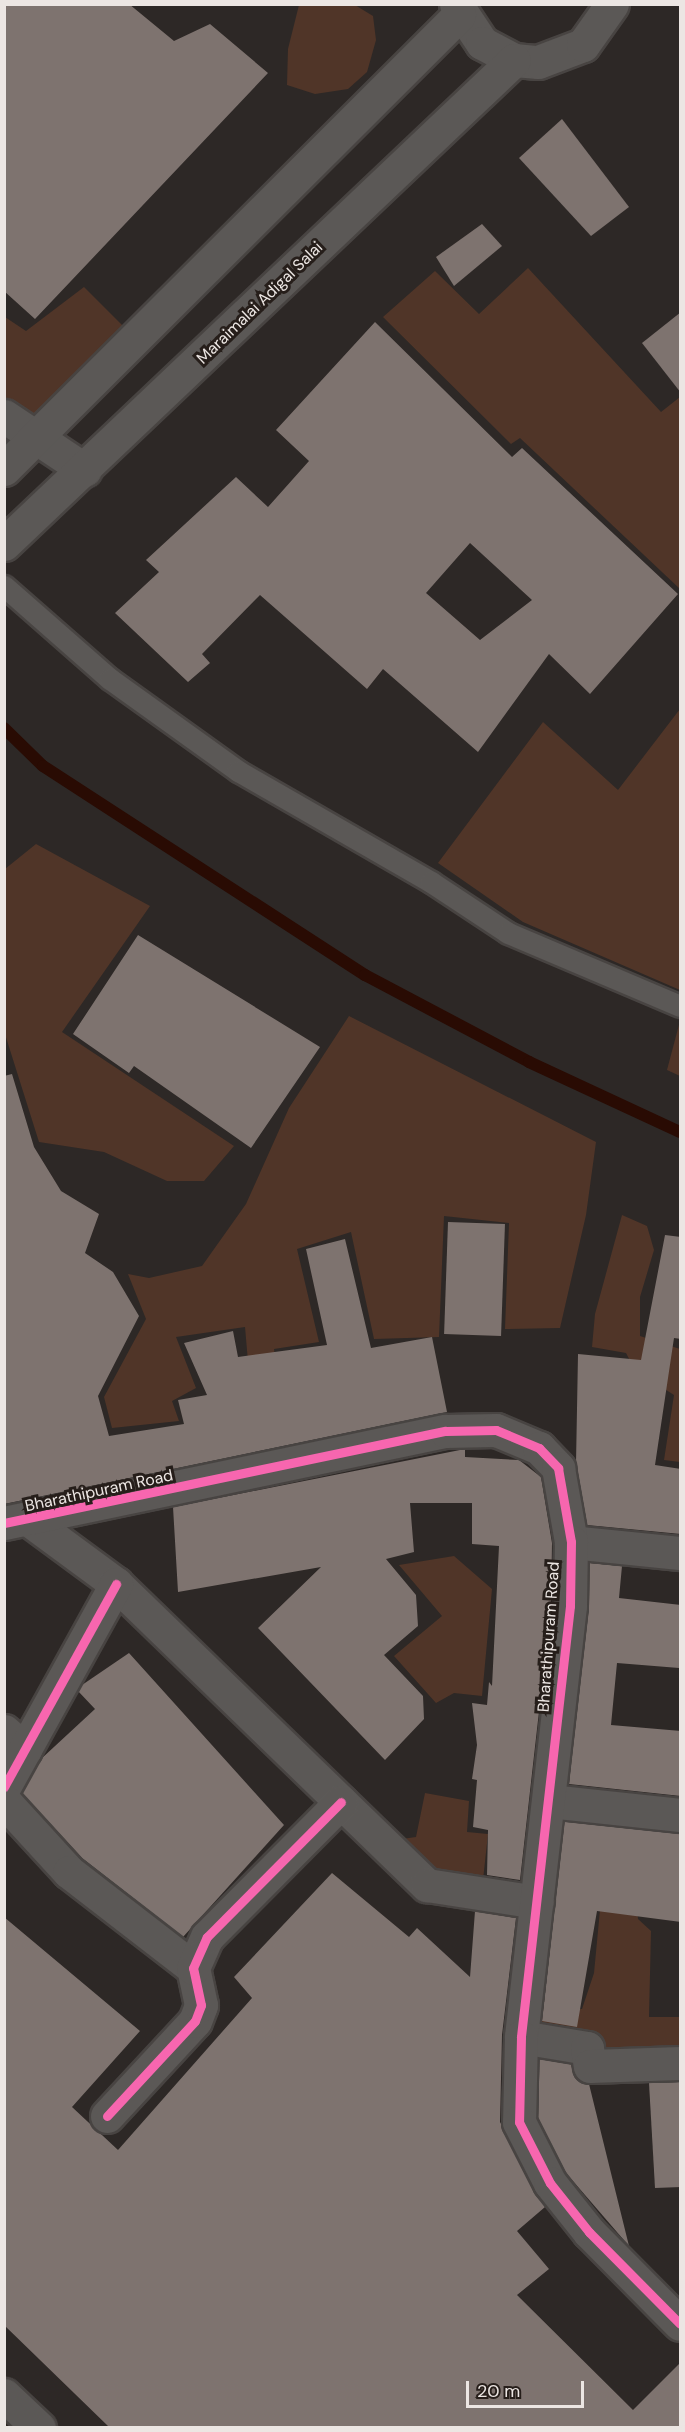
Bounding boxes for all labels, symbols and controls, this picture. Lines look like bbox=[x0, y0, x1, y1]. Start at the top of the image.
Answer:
street label: Maraimalai Adigal Salai bbox=[193, 238, 327, 368]
street label: Bharathipuram Road bbox=[23, 1466, 175, 1516]
street label: Bharathipuram Road bbox=[534, 1561, 564, 1713]
scale bar bbox=[469, 2369, 588, 2407]
text: 20 m bbox=[477, 2379, 520, 2403]

